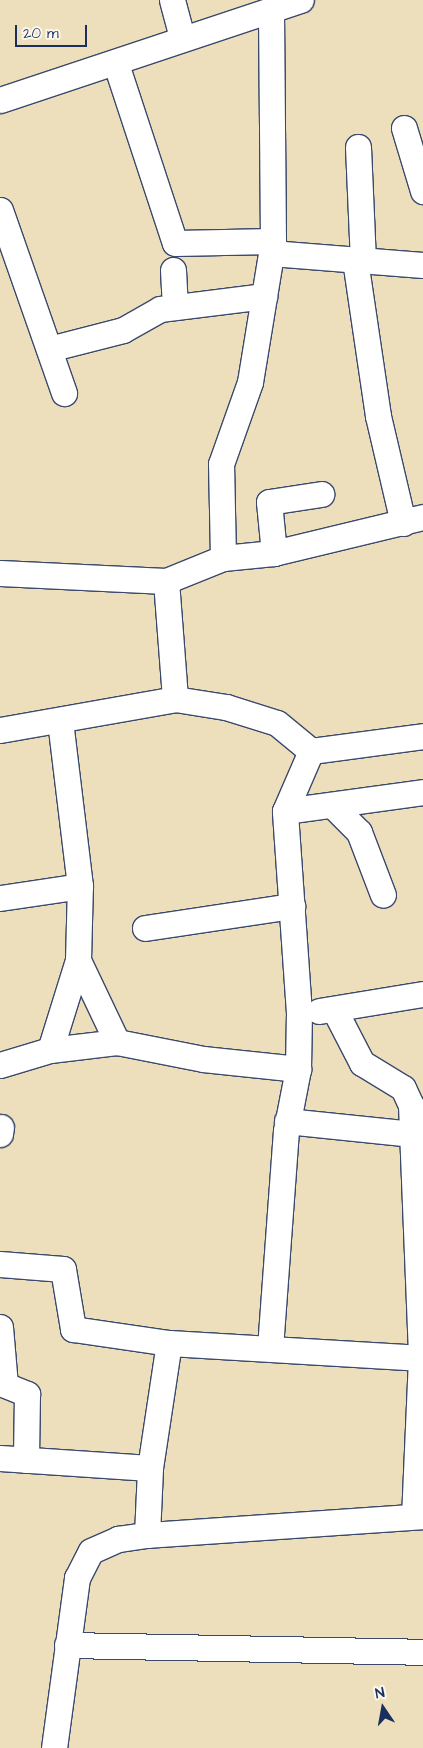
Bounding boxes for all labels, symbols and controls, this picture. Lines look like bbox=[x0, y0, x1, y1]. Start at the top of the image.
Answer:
scale bar bbox=[18, 15, 90, 47]
text: 20 m bbox=[23, 23, 59, 44]
north arrow bbox=[358, 1683, 408, 1733]
text: N bbox=[374, 1683, 386, 1704]

